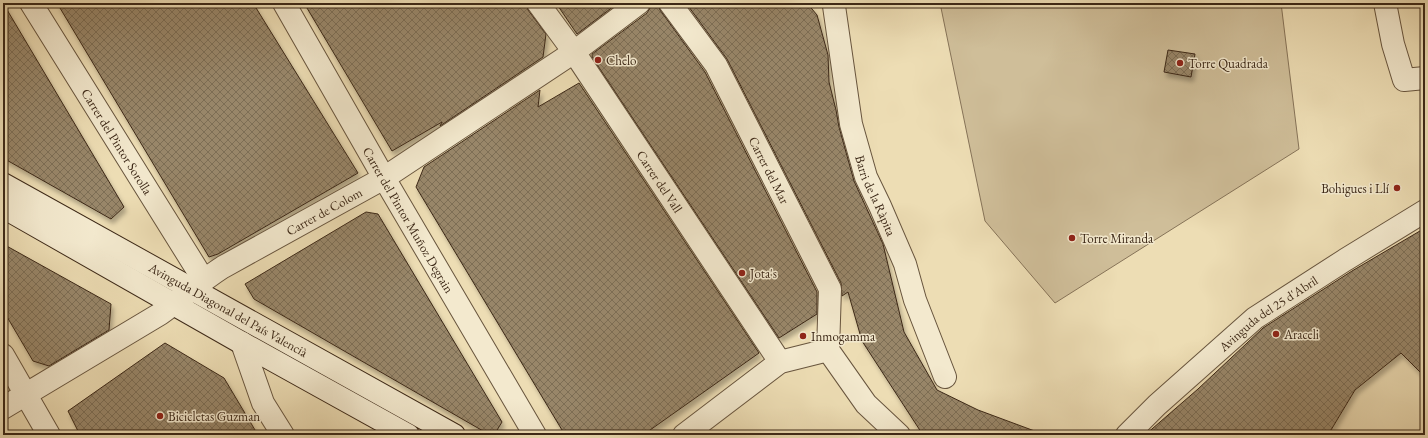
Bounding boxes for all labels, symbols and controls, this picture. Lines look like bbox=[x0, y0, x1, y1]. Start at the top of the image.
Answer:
place label: Chelo bbox=[606, 52, 637, 69]
marker: Chelo bbox=[593, 55, 603, 65]
place label: Torre Quadrada bbox=[1188, 55, 1269, 72]
marker: Torre Quadrada bbox=[1175, 58, 1185, 68]
street label: Carrer del Pintor Sorolla bbox=[77, 85, 157, 198]
street label: Carrer del Mar bbox=[745, 134, 794, 207]
street label: Carrer del Pintor Muñoz Degrain bbox=[359, 144, 458, 296]
street label: Carrer del Vall bbox=[633, 147, 686, 216]
street label: Barri de la Ràpita bbox=[851, 153, 900, 239]
place label: Bohigues i Llí bbox=[1321, 180, 1390, 197]
marker: Bohigues i Llí bbox=[1392, 183, 1402, 193]
street label: Carrer de Colom bbox=[283, 184, 365, 240]
place label: Torre Miranda bbox=[1080, 230, 1154, 247]
marker: Torre Miranda bbox=[1067, 233, 1077, 243]
street label: Avinguda Diagonal del País Valencià bbox=[145, 258, 311, 361]
place label: Jota's bbox=[749, 265, 777, 282]
marker: Jota's bbox=[737, 268, 747, 278]
street label: Avinguda del 25 d'Abril bbox=[1215, 272, 1321, 356]
place label: Araceli bbox=[1283, 326, 1319, 343]
place label: Inmogamma bbox=[811, 328, 876, 345]
marker: Araceli bbox=[1271, 329, 1281, 339]
marker: Inmogamma bbox=[798, 331, 808, 341]
place label: Bicicletas Guzman bbox=[168, 408, 260, 425]
marker: Bicicletas Guzman bbox=[155, 411, 165, 421]

